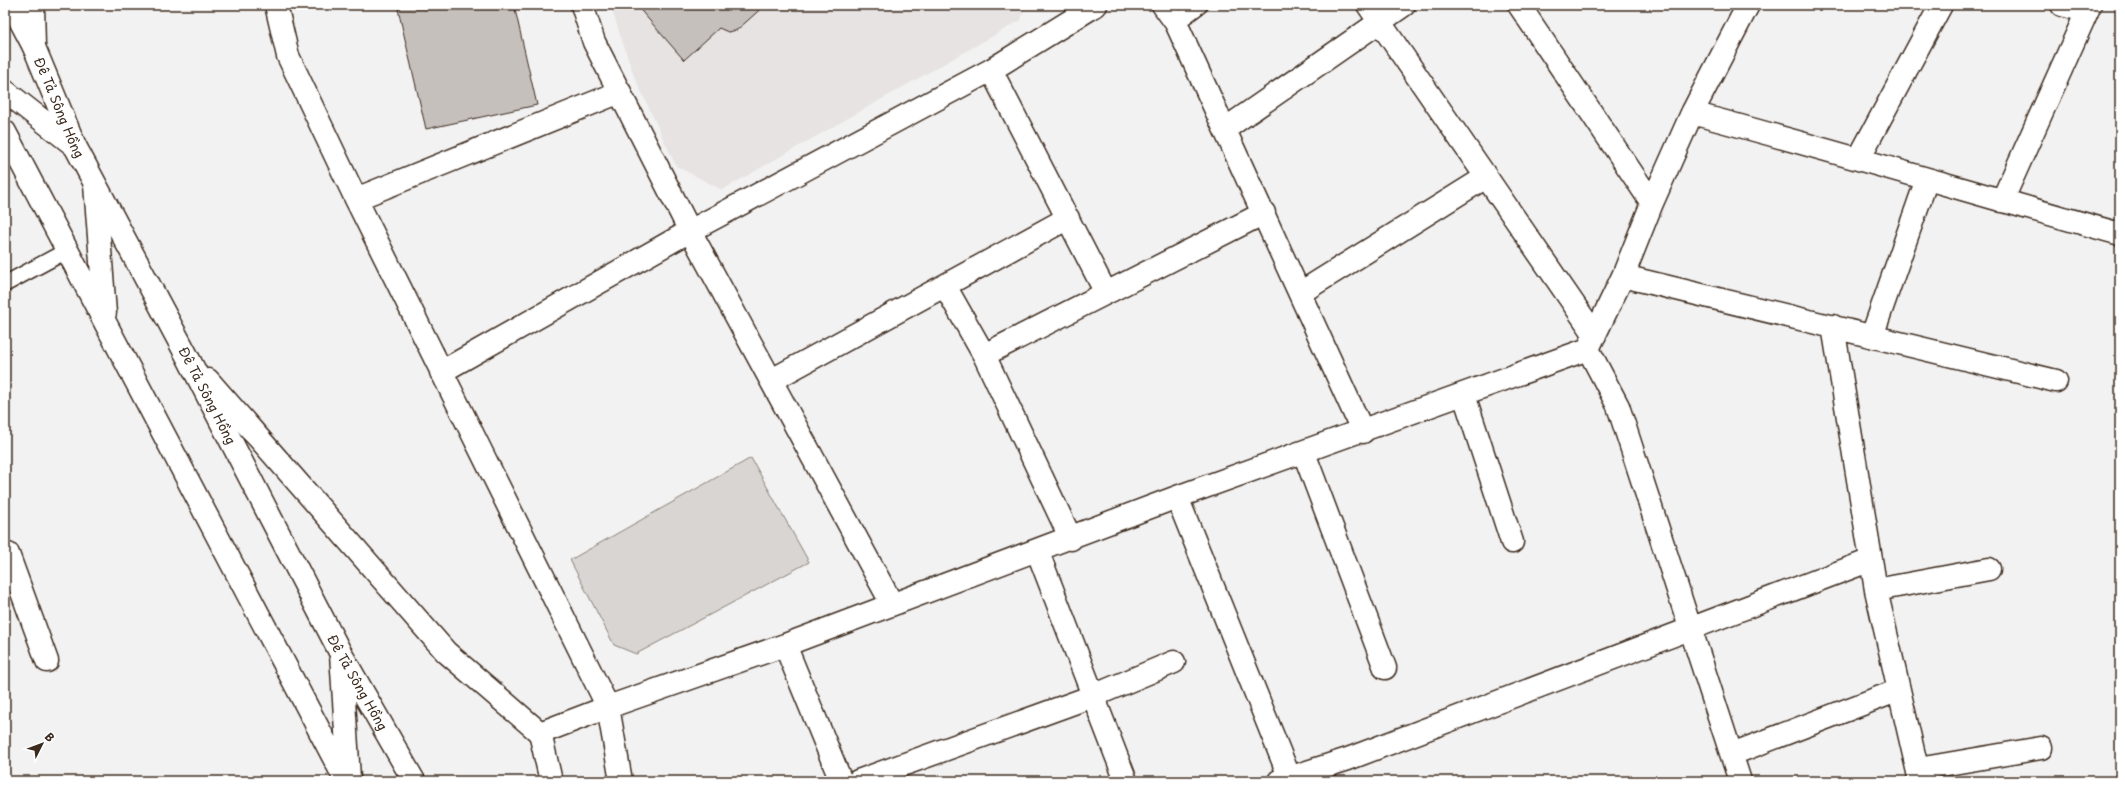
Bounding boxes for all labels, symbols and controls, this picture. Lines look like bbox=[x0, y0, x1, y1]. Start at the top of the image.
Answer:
street label: Đê Tả Sông Hồng bbox=[30, 54, 90, 161]
street label: Đê Tả Sông Hồng bbox=[175, 343, 241, 448]
street label: Đê Tả Sông Hồng bbox=[323, 631, 393, 734]
north arrow bbox=[22, 724, 62, 764]
text: B bbox=[41, 728, 59, 746]

